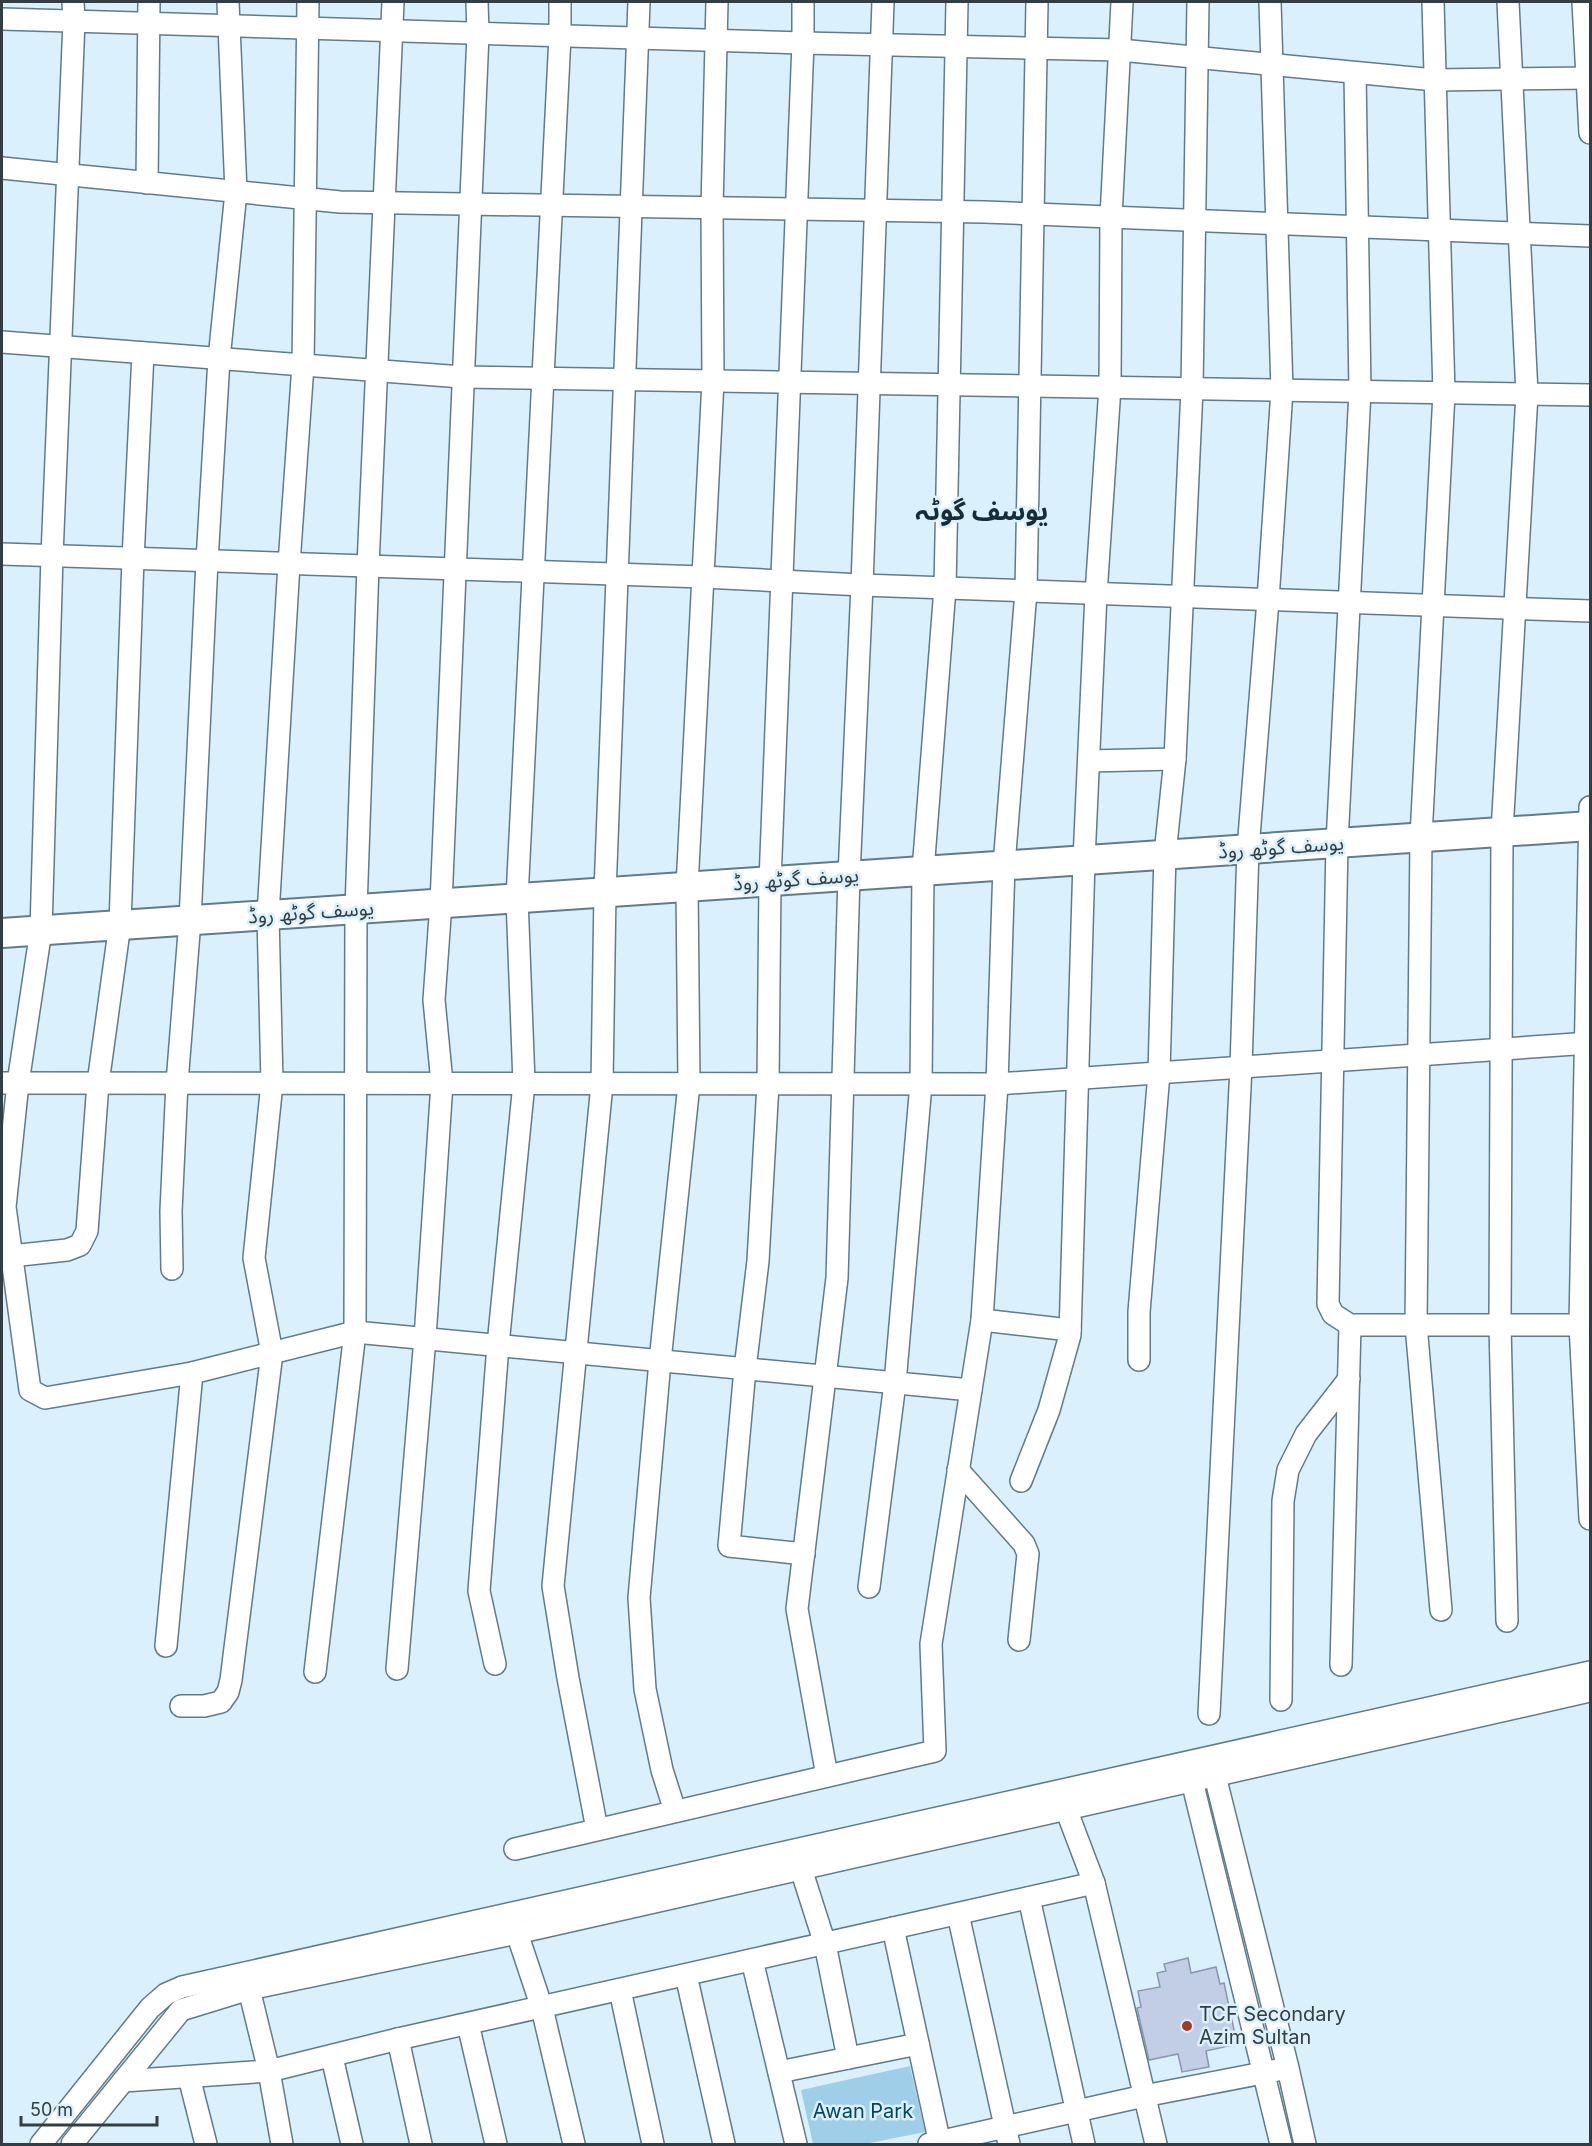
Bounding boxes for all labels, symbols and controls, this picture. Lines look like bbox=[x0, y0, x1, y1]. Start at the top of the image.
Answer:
district label: یوسف گوٹہ bbox=[916, 495, 1048, 526]
street label: یوسف گوٹھ روڈ bbox=[1217, 831, 1345, 863]
street label: یوسف گوٹھ روڈ bbox=[732, 863, 860, 895]
street label: یوسف گوٹھ روڈ bbox=[247, 896, 375, 928]
place label: TCF Secondary Azim Sultan bbox=[1199, 2002, 1346, 2049]
marker: TCF Secondary Azim Sultan bbox=[1180, 2019, 1194, 2033]
scale bar bbox=[21, 2089, 158, 2127]
text: 50 m bbox=[30, 2099, 73, 2120]
park label: Awan Park bbox=[813, 2099, 913, 2123]

